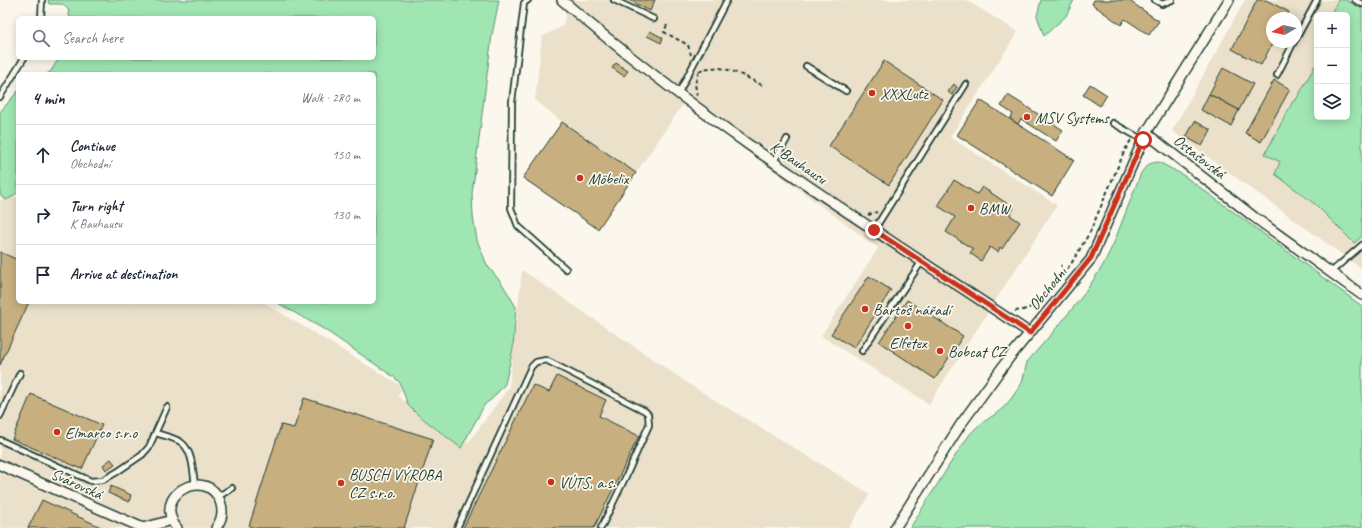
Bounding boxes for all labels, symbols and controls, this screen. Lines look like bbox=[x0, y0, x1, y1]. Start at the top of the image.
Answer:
north arrow bbox=[1266, 12, 1302, 48]
map controls bbox=[1314, 12, 1350, 120]
button: + bbox=[1314, 12, 1350, 48]
search box bbox=[16, 16, 376, 60]
icon: search bbox=[30, 27, 52, 49]
text: Search here bbox=[62, 29, 123, 48]
button: − bbox=[1314, 48, 1350, 84]
place label: XXXLutz bbox=[880, 84, 930, 104]
button: layers bbox=[1314, 84, 1350, 120]
text: 4 min bbox=[32, 88, 65, 109]
marker: XXXLutz bbox=[867, 88, 877, 98]
text: Walk · 280 m bbox=[301, 90, 360, 106]
place label: MSV Systems bbox=[1035, 108, 1110, 128]
marker: MSV Systems bbox=[1022, 112, 1032, 122]
street label: Ostašovská bbox=[1169, 130, 1231, 185]
route start bbox=[1134, 131, 1152, 149]
text: Continue bbox=[70, 137, 115, 156]
street label: K Bauhausu bbox=[766, 137, 832, 190]
icon: ahead bbox=[32, 144, 54, 166]
text: 150 m bbox=[332, 147, 360, 163]
text: Obchodní bbox=[70, 156, 111, 172]
place label: Möbelix bbox=[588, 169, 630, 189]
marker: Möbelix bbox=[575, 173, 585, 183]
text: Turn right bbox=[70, 197, 123, 216]
place label: BMW bbox=[979, 199, 1012, 219]
marker: BMW bbox=[966, 203, 976, 213]
icon: right bbox=[32, 204, 54, 226]
text: 130 m bbox=[332, 207, 360, 223]
text: K Bauhausu bbox=[70, 216, 122, 232]
route end bbox=[865, 221, 883, 239]
street label: Obchodní bbox=[1024, 261, 1073, 314]
icon: arrive bbox=[32, 264, 54, 286]
text: Arrive at destination bbox=[70, 265, 177, 284]
place label: Bartoš nářadí bbox=[873, 300, 954, 320]
marker: Bartoš nářadí bbox=[860, 304, 870, 314]
marker: Elfetex bbox=[903, 321, 913, 331]
place label: Elfetex bbox=[889, 333, 928, 353]
place label: Bobcat CZ bbox=[948, 342, 1009, 362]
marker: Bobcat CZ bbox=[935, 346, 945, 356]
place label: Elmarco s.r.o bbox=[65, 423, 138, 443]
marker: Elmarco s.r.o bbox=[52, 427, 62, 437]
street label: Svárovská bbox=[48, 464, 107, 505]
place label: BUSCH VÝROBA CZ s.r.o. bbox=[349, 465, 442, 503]
place label: VÚTS, a.s. bbox=[559, 473, 616, 493]
marker: VÚTS, a.s. bbox=[546, 477, 556, 487]
marker: BUSCH VÝROBA CZ s.r.o. bbox=[336, 478, 346, 488]

